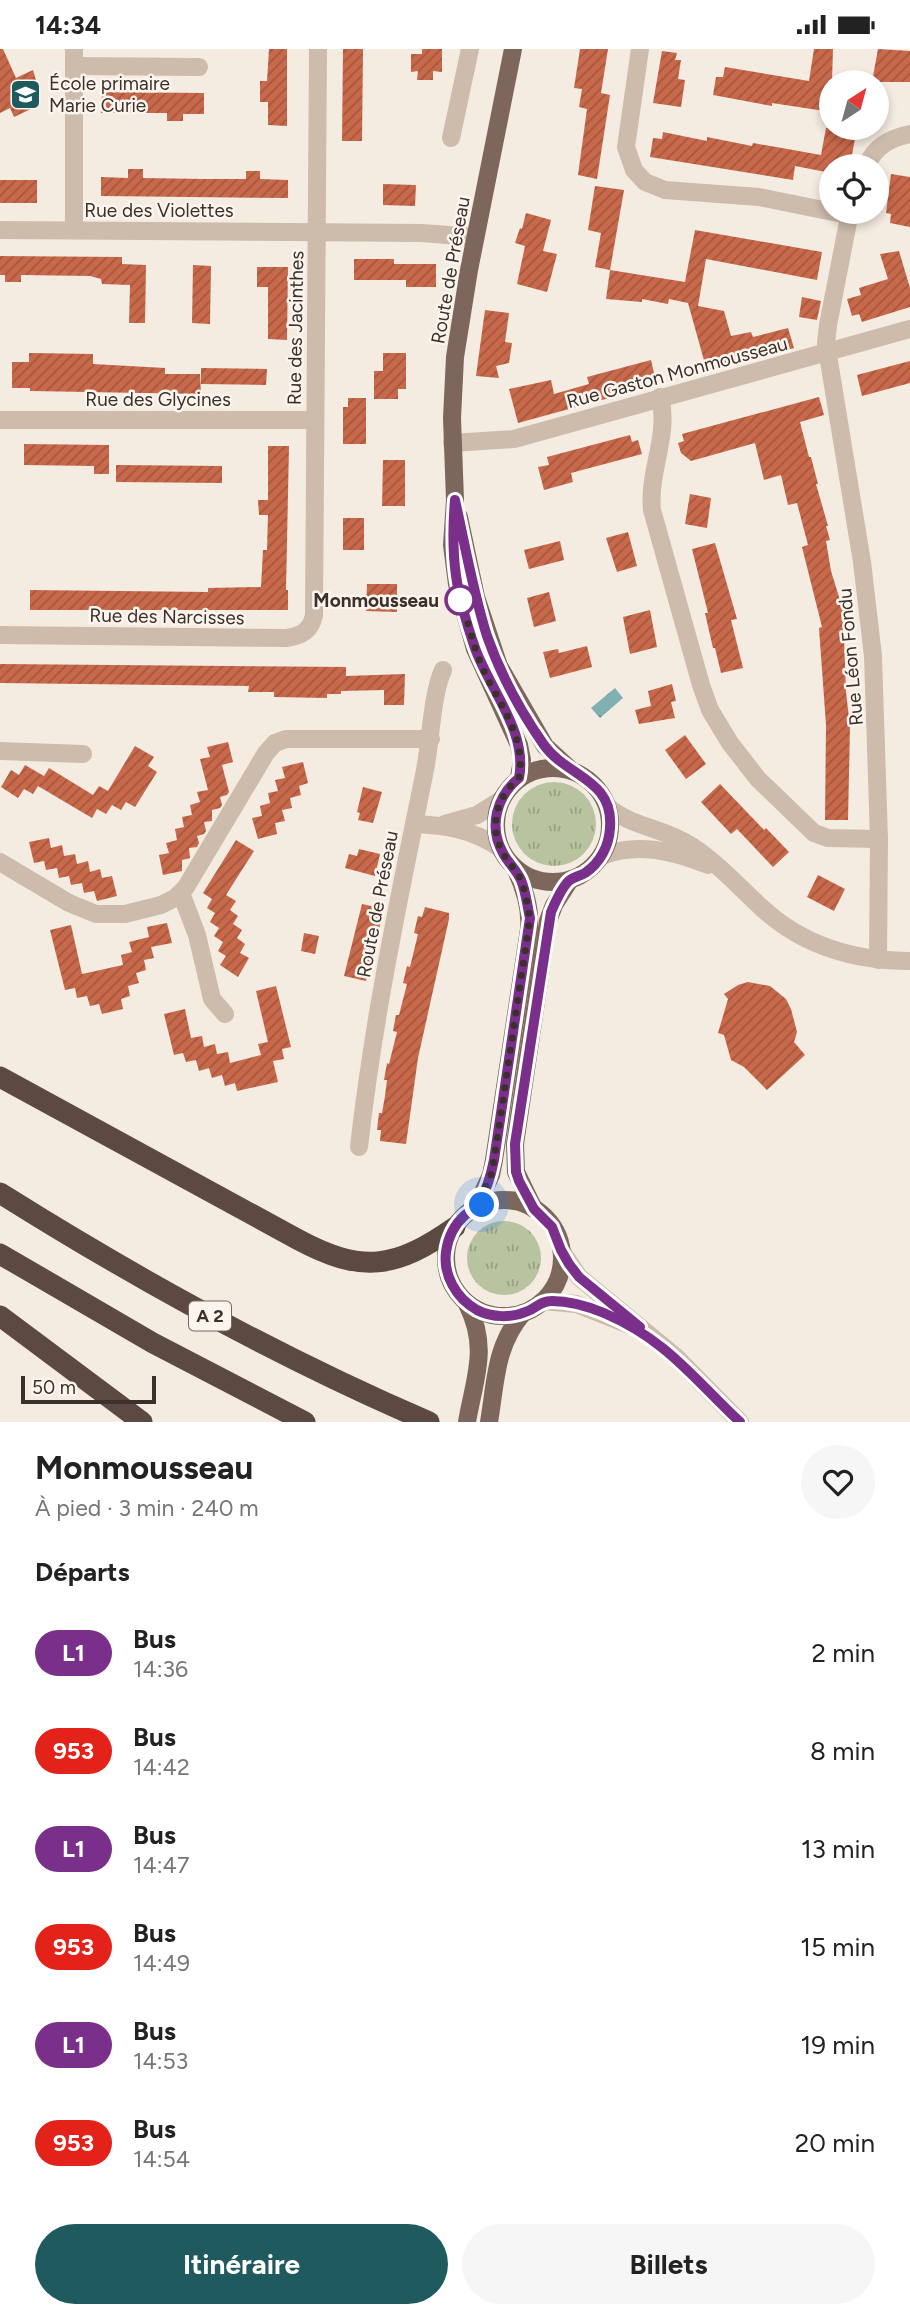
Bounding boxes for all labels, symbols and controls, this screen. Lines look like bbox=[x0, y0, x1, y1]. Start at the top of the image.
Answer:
text: 14:34 bbox=[35, 9, 101, 41]
north arrow bbox=[819, 70, 889, 140]
map controls bbox=[819, 70, 889, 224]
place label: École primaire Marie Curie bbox=[49, 72, 170, 117]
school or university icon: École primaire Marie Curie bbox=[9, 77, 43, 111]
button: locate bbox=[819, 154, 889, 224]
street label: Route de Préseau bbox=[426, 195, 475, 346]
street label: Rue des Violettes bbox=[84, 199, 234, 222]
street label: Rue des Jacinthes bbox=[283, 250, 308, 405]
street label: Rue Gaston Monmousseau bbox=[564, 332, 790, 413]
street label: Rue des Glycines bbox=[85, 388, 231, 411]
marker: Monmousseau bbox=[445, 585, 475, 615]
street label: Rue Léon Fondu bbox=[833, 587, 868, 727]
place label: Monmousseau bbox=[313, 589, 439, 612]
street label: Rue des Narcisses bbox=[89, 604, 245, 629]
street label: Route de Préseau bbox=[352, 829, 403, 980]
your location bbox=[464, 1187, 499, 1222]
road number: A 2 bbox=[189, 1301, 231, 1331]
scale bar bbox=[21, 1373, 156, 1405]
text: 50 m bbox=[32, 1376, 76, 1399]
button: heart bbox=[801, 1445, 875, 1519]
text: Monmousseau bbox=[35, 1448, 253, 1487]
text: À pied · 3 min · 240 m bbox=[35, 1494, 259, 1522]
text: Départs bbox=[35, 1556, 130, 1588]
text: Bus bbox=[133, 1623, 176, 1655]
text: 2 min bbox=[811, 1637, 875, 1669]
text: L1 bbox=[62, 1638, 85, 1667]
text: 14:36 bbox=[133, 1655, 188, 1683]
text: Bus bbox=[133, 1721, 176, 1753]
text: 8 min bbox=[810, 1735, 875, 1767]
text: 953 bbox=[53, 1736, 94, 1765]
text: 14:42 bbox=[133, 1753, 190, 1781]
text: Bus bbox=[133, 1819, 176, 1851]
text: 13 min bbox=[801, 1833, 875, 1865]
text: L1 bbox=[62, 1834, 85, 1863]
text: 14:47 bbox=[133, 1851, 189, 1879]
text: Bus bbox=[133, 1917, 176, 1949]
text: 15 min bbox=[800, 1931, 875, 1963]
text: 953 bbox=[53, 1932, 94, 1961]
text: 14:49 bbox=[133, 1949, 190, 1977]
text: Bus bbox=[133, 2015, 176, 2047]
text: 19 min bbox=[800, 2029, 875, 2061]
text: L1 bbox=[62, 2030, 85, 2059]
text: 14:53 bbox=[133, 2047, 188, 2075]
text: Bus bbox=[133, 2113, 176, 2145]
text: 20 min bbox=[795, 2127, 875, 2159]
text: 953 bbox=[53, 2128, 94, 2157]
text: 14:54 bbox=[133, 2145, 190, 2173]
button: Itinéraire bbox=[35, 2224, 448, 2304]
button: Billets bbox=[462, 2224, 875, 2304]

